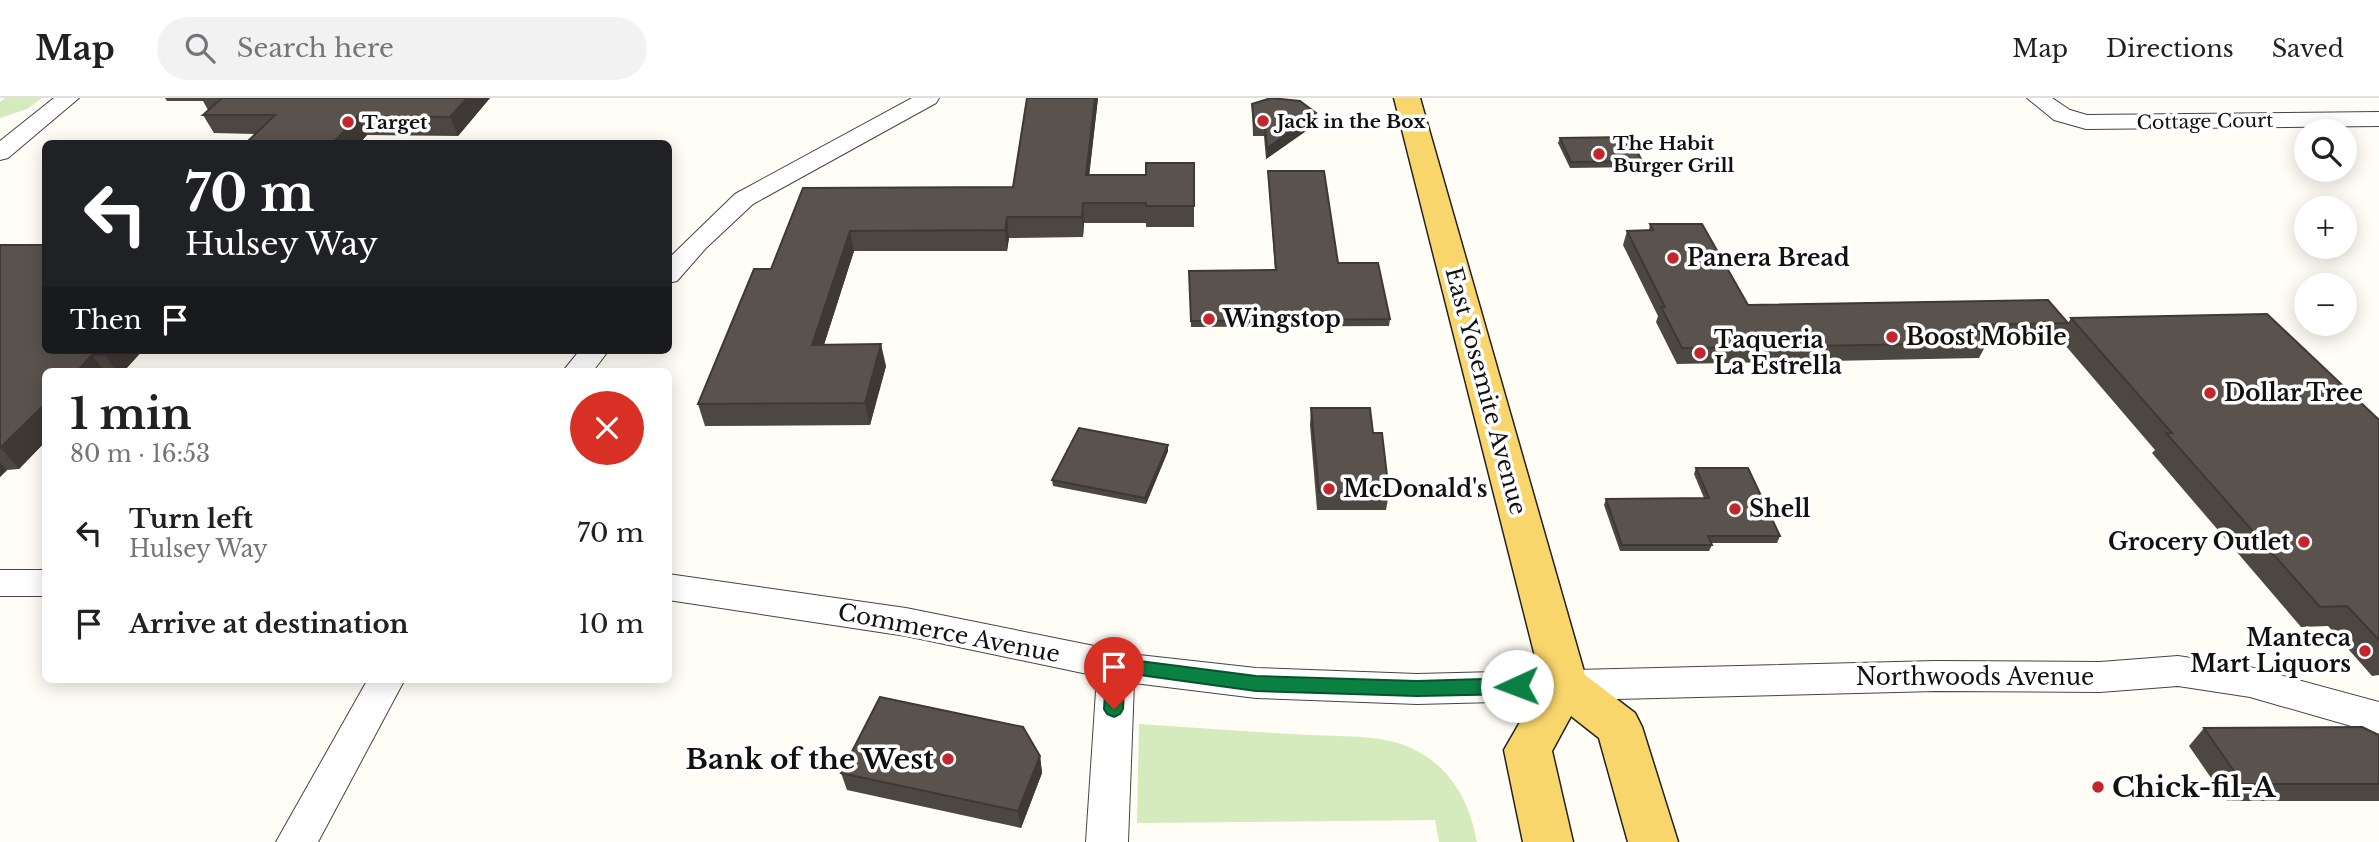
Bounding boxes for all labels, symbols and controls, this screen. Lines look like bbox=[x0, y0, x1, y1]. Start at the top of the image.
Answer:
search box bbox=[157, 17, 647, 80]
text: Map bbox=[35, 28, 115, 69]
icon: search bbox=[181, 29, 219, 67]
text: Search here bbox=[237, 32, 394, 64]
text: Map bbox=[2012, 34, 2068, 63]
text: Directions bbox=[2106, 34, 2234, 63]
text: Saved bbox=[2272, 34, 2344, 63]
street label: Cottage Court bbox=[2136, 109, 2274, 134]
place label: Jack in the Box bbox=[1273, 110, 1426, 133]
place label: Target bbox=[362, 111, 428, 134]
marker: Jack in the Box bbox=[1255, 113, 1271, 129]
marker: Target bbox=[340, 114, 356, 130]
map controls bbox=[2294, 119, 2357, 336]
button: search bbox=[2294, 119, 2357, 182]
place label: The Habit Burger Grill bbox=[1613, 132, 1734, 177]
marker: The Habit Burger Grill bbox=[1591, 146, 1607, 162]
text: 70 m bbox=[185, 163, 315, 224]
icon: left bbox=[70, 168, 161, 259]
button: + bbox=[2294, 196, 2357, 259]
text: Hulsey Way bbox=[185, 224, 378, 264]
place label: Panera Bread bbox=[1687, 244, 1850, 272]
marker: Panera Bread bbox=[1665, 250, 1681, 266]
street label: East Yosemite Avenue bbox=[1439, 264, 1533, 518]
button: − bbox=[2294, 273, 2357, 336]
icon: arrive bbox=[156, 301, 194, 339]
text: Then bbox=[70, 304, 142, 336]
place label: Wingstop bbox=[1222, 305, 1341, 333]
marker: Wingstop bbox=[1201, 311, 1217, 327]
place label: Boost Mobile bbox=[1906, 323, 2067, 351]
place label: Taqueria La Estrella bbox=[1714, 326, 1842, 380]
marker: Boost Mobile bbox=[1884, 329, 1900, 345]
marker: Taqueria La Estrella bbox=[1692, 345, 1708, 361]
place label: Dollar Tree bbox=[2224, 379, 2363, 407]
marker: Dollar Tree bbox=[2202, 385, 2218, 401]
text: 1 min bbox=[70, 388, 192, 440]
button: close bbox=[570, 391, 644, 465]
text: 80 m · 16:53 bbox=[70, 440, 210, 468]
place label: McDonald's bbox=[1343, 475, 1488, 503]
marker: McDonald's bbox=[1321, 481, 1337, 497]
place label: Shell bbox=[1749, 495, 1810, 523]
marker: Shell bbox=[1727, 501, 1743, 517]
text: Turn left bbox=[129, 503, 253, 535]
icon: left bbox=[70, 514, 108, 552]
text: 70 m bbox=[577, 517, 644, 549]
place label: Grocery Outlet bbox=[2108, 528, 2290, 556]
marker: Grocery Outlet bbox=[2296, 534, 2312, 550]
text: Hulsey Way bbox=[129, 535, 268, 563]
street label: Commerce Avenue bbox=[836, 598, 1062, 668]
icon: arrive bbox=[70, 605, 108, 643]
text: Arrive at destination bbox=[129, 608, 409, 640]
text: 10 m bbox=[578, 608, 644, 640]
place label: Manteca Mart Liquors bbox=[2190, 624, 2351, 678]
pin bbox=[1084, 637, 1144, 709]
marker: Manteca Mart Liquors bbox=[2357, 643, 2373, 659]
icon: arrive bbox=[1095, 648, 1133, 686]
position arrow bbox=[1480, 649, 1554, 723]
street label: Northwoods Avenue bbox=[1856, 663, 2094, 691]
place label: Bank of the West bbox=[686, 742, 934, 777]
marker: Bank of the West bbox=[940, 751, 956, 767]
place label: Chick-fil-A bbox=[2112, 770, 2277, 805]
marker: Chick-fil-A bbox=[2090, 779, 2106, 795]

